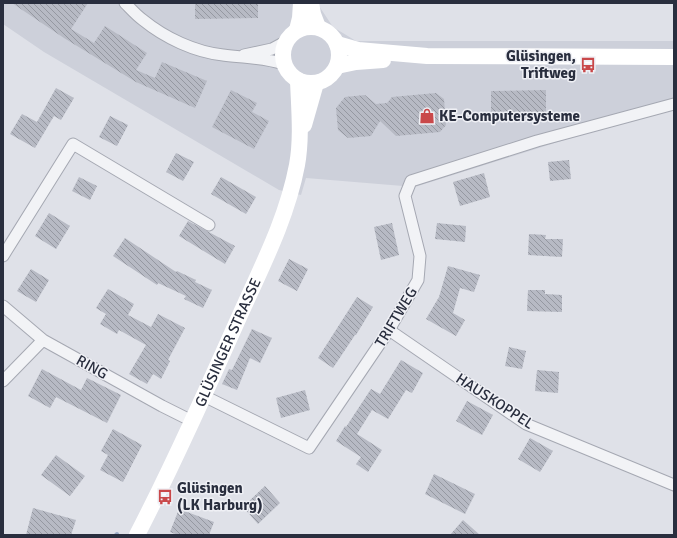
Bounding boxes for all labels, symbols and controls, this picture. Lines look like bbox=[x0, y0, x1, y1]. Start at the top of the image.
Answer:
place label: Glüsingen, Triftweg bbox=[506, 47, 576, 82]
bus stop icon: Glüsingen, Triftweg bbox=[579, 56, 597, 74]
shop icon: KE-Computersysteme bbox=[418, 107, 436, 125]
place label: KE-Computersysteme bbox=[439, 107, 580, 125]
street label: GLÜSINGER STRASSE bbox=[191, 275, 265, 410]
street label: TRIFTWEG bbox=[371, 284, 421, 350]
street label: RING bbox=[73, 351, 111, 383]
street label: HAUSKOPPEL bbox=[453, 369, 538, 433]
place label: Glüsingen (LK Harburg) bbox=[177, 479, 263, 514]
bus stop icon: Glüsingen (LK Harburg) bbox=[156, 488, 174, 506]

